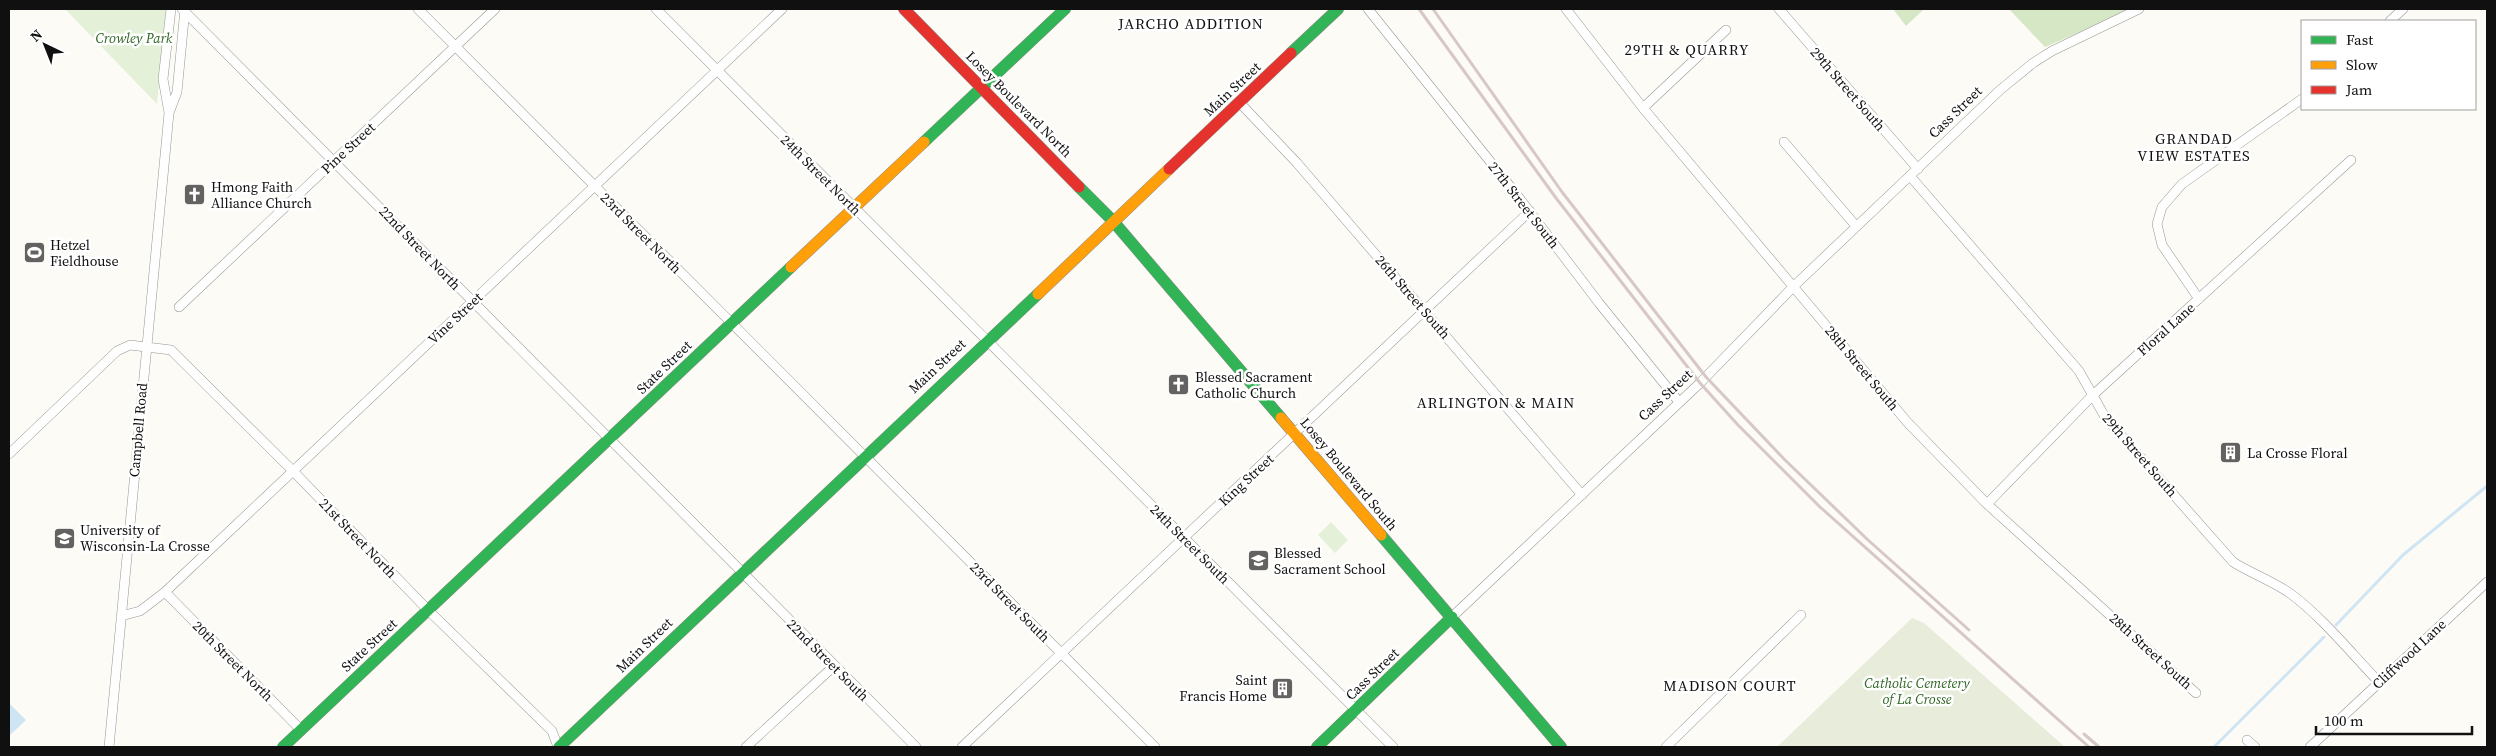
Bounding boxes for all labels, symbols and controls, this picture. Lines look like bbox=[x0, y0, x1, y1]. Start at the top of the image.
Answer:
district label: JARCHO ADDITION bbox=[1117, 13, 1264, 34]
north arrow bbox=[20, 20, 70, 70]
legend bbox=[2301, 20, 2476, 110]
text: N bbox=[26, 25, 47, 46]
park label: Crowley Park bbox=[96, 28, 173, 48]
text: Fast bbox=[2346, 29, 2373, 50]
district label: 29TH & QUARRY bbox=[1625, 39, 1749, 60]
street label: 29th Street South bbox=[1806, 43, 1890, 135]
street label: Losey Boulevard North bbox=[961, 46, 1077, 162]
text: Slow bbox=[2346, 54, 2378, 75]
street label: Main Street bbox=[1199, 57, 1265, 121]
text: Jam bbox=[2345, 79, 2373, 100]
street label: Cass Street bbox=[1924, 81, 1987, 143]
street label: Pine Street bbox=[316, 117, 380, 178]
district label: GRANDAD VIEW ESTATES bbox=[2137, 128, 2251, 166]
street label: 24th Street North bbox=[776, 130, 866, 220]
street label: 27th Street South bbox=[1484, 157, 1564, 253]
place label: Hmong Faith Alliance Church bbox=[211, 177, 312, 213]
church icon: Hmong Faith Alliance Church bbox=[183, 183, 207, 207]
street label: 23rd Street North bbox=[596, 188, 686, 278]
street label: 22nd Street North bbox=[375, 201, 465, 295]
place label: Hetzel Fieldhouse bbox=[50, 235, 119, 271]
sports icon: Hetzel Fieldhouse bbox=[22, 241, 46, 265]
street label: 26th Street South bbox=[1371, 251, 1455, 343]
street label: Vine Street bbox=[423, 287, 487, 349]
street label: Floral Lane bbox=[2133, 298, 2199, 360]
street label: 28th Street South bbox=[1820, 321, 1904, 415]
street label: Main Street bbox=[904, 334, 970, 398]
street label: State Street bbox=[632, 335, 696, 398]
street label: Cass Street bbox=[1633, 364, 1697, 425]
place label: Blessed Sacrament Catholic Church bbox=[1195, 367, 1313, 403]
church icon: Blessed Sacrament Catholic Church bbox=[1167, 373, 1191, 397]
street label: Campbell Road bbox=[124, 382, 152, 478]
district label: ARLINGTON & MAIN bbox=[1417, 392, 1575, 413]
street label: 29th Street South bbox=[2098, 409, 2182, 501]
street label: Losey Boulevard South bbox=[1296, 413, 1402, 535]
building icon: La Crosse Floral bbox=[2219, 441, 2243, 465]
place label: La Crosse Floral bbox=[2247, 443, 2348, 463]
street label: King Street bbox=[1214, 449, 1278, 511]
street label: 21st Street North bbox=[315, 494, 401, 582]
street label: 24th Street South bbox=[1146, 500, 1234, 588]
place label: University of Wisconsin-La Crosse bbox=[80, 520, 210, 556]
school or university icon: University of Wisconsin-La Crosse bbox=[52, 526, 76, 550]
place label: Blessed Sacrament School bbox=[1274, 543, 1386, 579]
school or university icon: Blessed Sacrament School bbox=[1246, 549, 1270, 573]
street label: 23rd Street South bbox=[965, 557, 1055, 647]
street label: 28th Street South bbox=[2105, 608, 2197, 694]
street label: Main Street bbox=[611, 613, 677, 677]
street label: State Street bbox=[337, 614, 402, 676]
street label: 22nd Street South bbox=[782, 614, 874, 706]
street label: Cliffwood Lane bbox=[2368, 614, 2450, 694]
street label: 20th Street North bbox=[188, 616, 278, 706]
street label: Cass Street bbox=[1341, 643, 1404, 705]
place label: Saint Francis Home bbox=[1179, 670, 1267, 706]
park label: Catholic Cemetery of La Crosse bbox=[1864, 673, 1970, 709]
district label: MADISON COURT bbox=[1663, 675, 1797, 696]
building icon: Saint Francis Home bbox=[1271, 676, 1295, 700]
scale bar bbox=[2316, 704, 2472, 736]
text: 100 m bbox=[2324, 710, 2364, 731]

